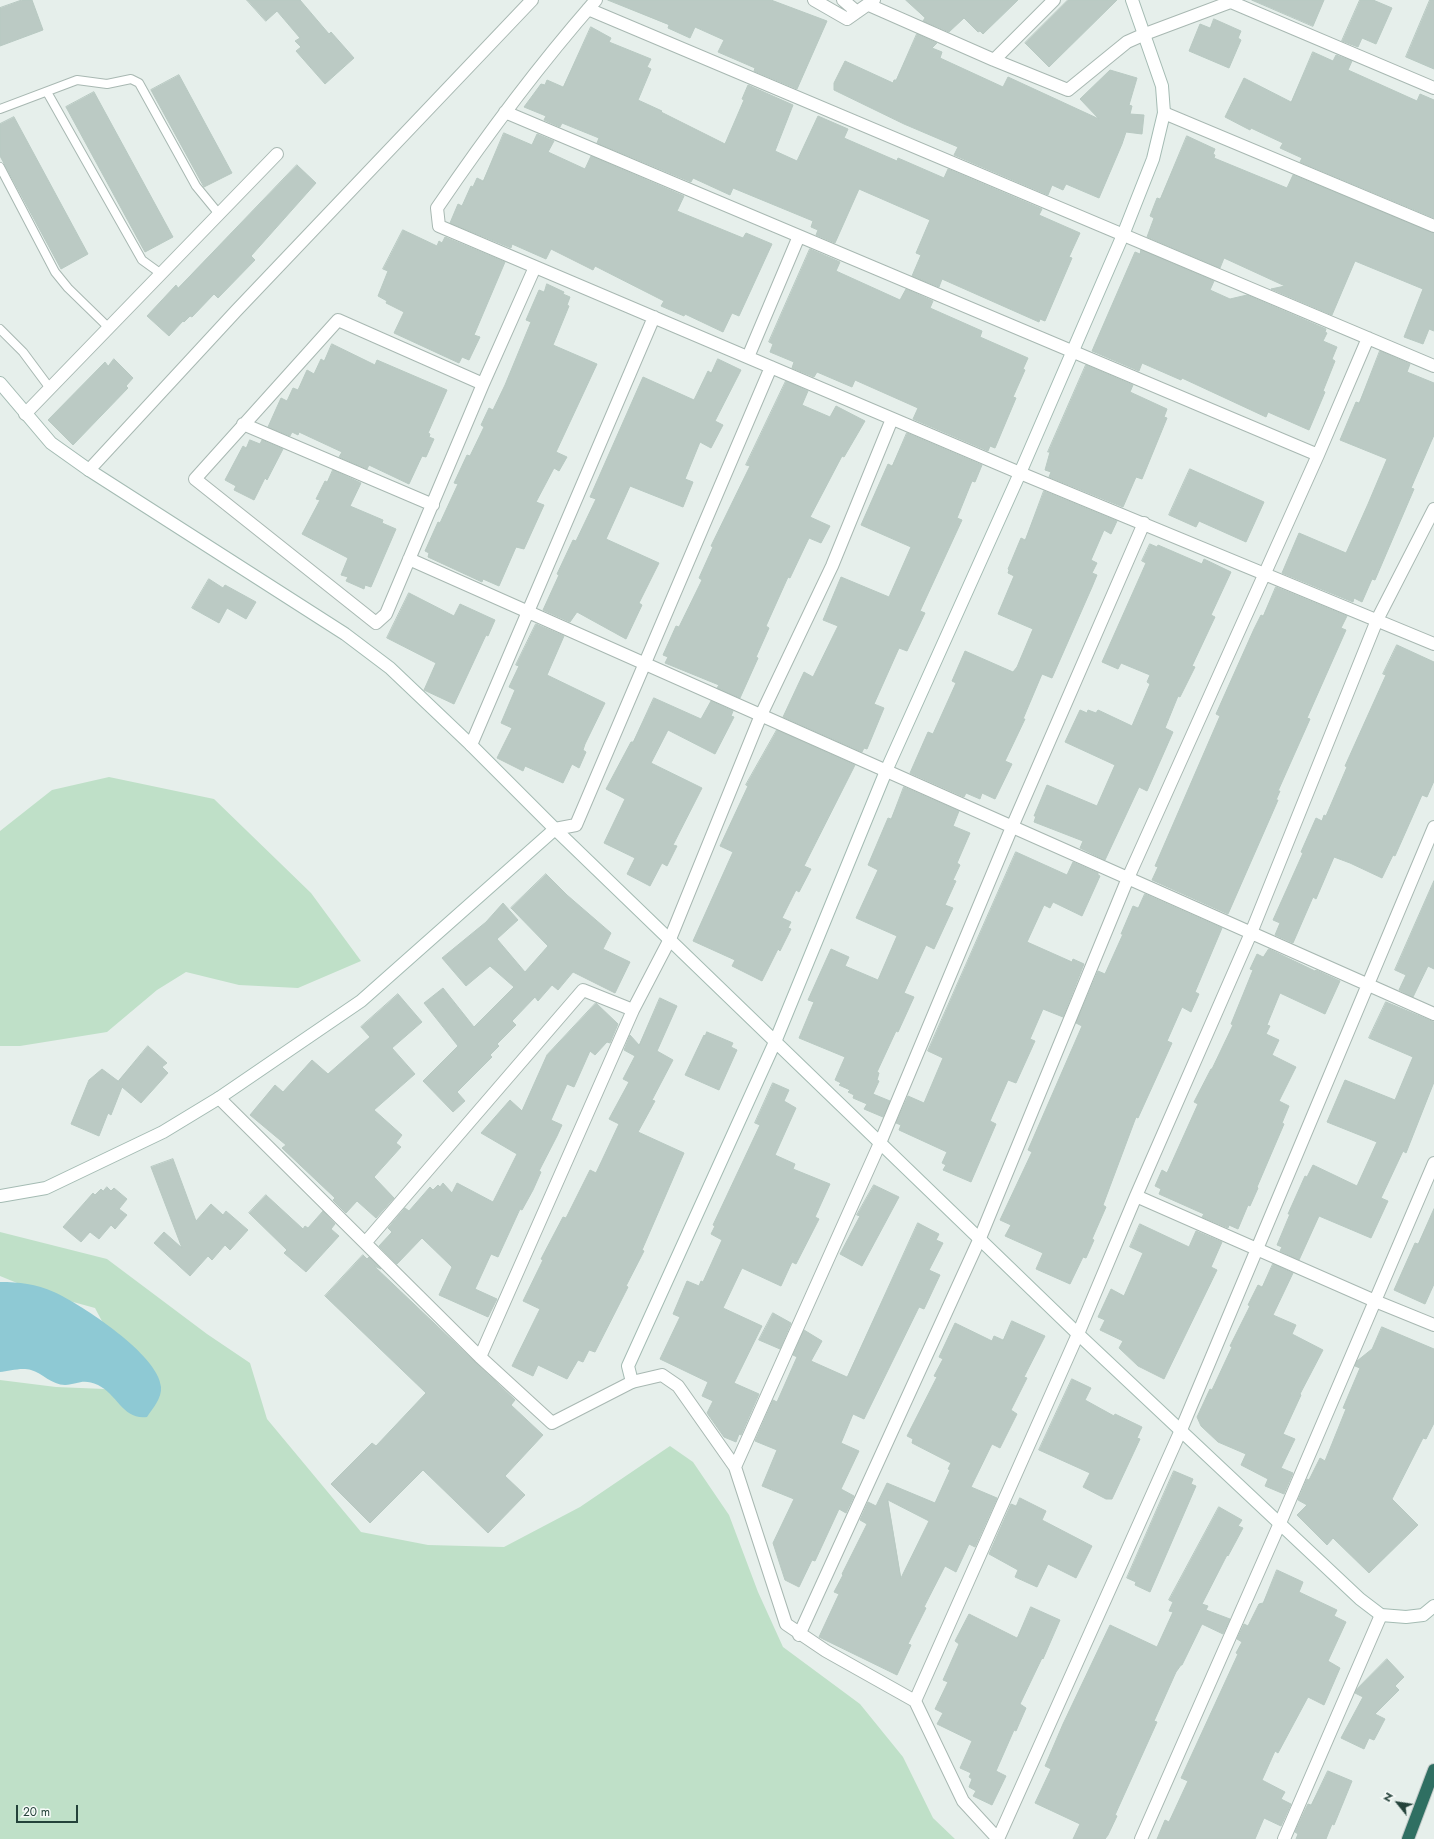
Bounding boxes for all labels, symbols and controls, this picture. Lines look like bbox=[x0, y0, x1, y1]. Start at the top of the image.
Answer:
north arrow bbox=[1378, 1783, 1418, 1823]
text: N bbox=[1378, 1789, 1397, 1805]
scale bar bbox=[18, 1797, 80, 1823]
text: 20 m bbox=[23, 1803, 50, 1821]

